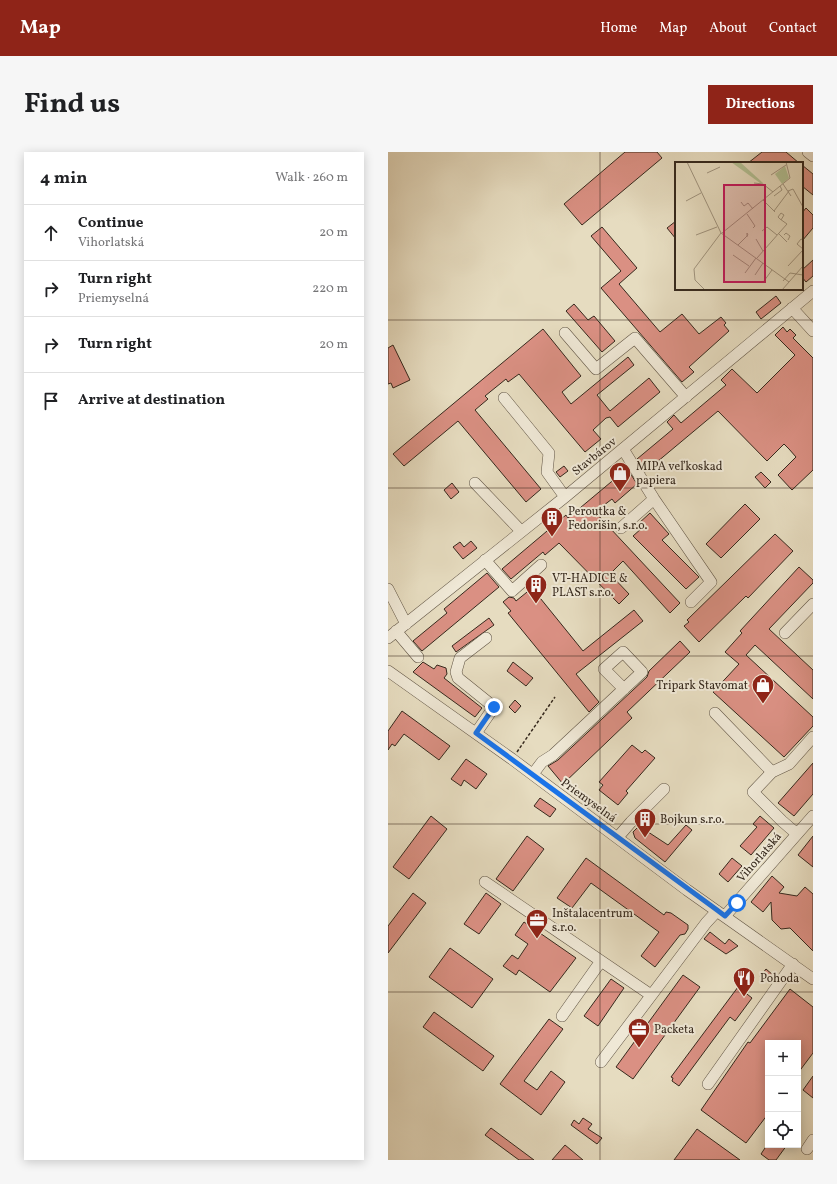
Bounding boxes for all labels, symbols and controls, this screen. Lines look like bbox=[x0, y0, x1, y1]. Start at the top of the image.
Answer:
text: Map bbox=[20, 15, 61, 41]
text: Home bbox=[600, 19, 637, 38]
text: Map bbox=[659, 19, 687, 38]
text: About bbox=[709, 19, 747, 38]
text: Contact bbox=[769, 19, 817, 38]
text: Find us bbox=[24, 85, 120, 124]
button: Directions bbox=[708, 85, 813, 124]
inset map bbox=[675, 162, 803, 290]
text: 4 min bbox=[40, 167, 87, 190]
text: Walk · 260 m bbox=[275, 169, 348, 187]
text: Continue bbox=[78, 213, 143, 234]
icon: ahead bbox=[40, 222, 62, 244]
text: 20 m bbox=[319, 224, 348, 242]
text: Vihorlatská bbox=[78, 234, 144, 252]
text: Turn right bbox=[78, 269, 152, 290]
icon: right bbox=[40, 278, 62, 300]
text: 220 m bbox=[312, 280, 348, 298]
text: Priemyselná bbox=[78, 290, 149, 308]
icon: right bbox=[40, 334, 62, 356]
text: Turn right bbox=[78, 334, 152, 355]
text: 20 m bbox=[319, 336, 348, 354]
icon: arrive bbox=[40, 390, 62, 412]
text: Arrive at destination bbox=[78, 390, 225, 411]
street label: Stavbárov bbox=[569, 433, 621, 480]
place label: MIPA veľkoskad papiera bbox=[636, 459, 723, 489]
shop icon: MIPA veľkoskad papiera bbox=[607, 460, 633, 493]
place label: Peroutka & Fedorišin, s.r.o. bbox=[568, 504, 648, 534]
building icon: Peroutka & Fedorišin, s.r.o. bbox=[539, 505, 565, 538]
place label: VT-HADICE & PLAST s.r.o. bbox=[552, 571, 628, 601]
building icon: VT-HADICE & PLAST s.r.o. bbox=[523, 572, 549, 605]
shop icon: Tripark Stavomat bbox=[750, 672, 776, 705]
place label: Tripark Stavomat bbox=[656, 678, 748, 694]
route end bbox=[485, 698, 503, 716]
street label: Priemyselná bbox=[557, 775, 620, 827]
building icon: Bojkun s.r.o. bbox=[632, 806, 658, 839]
place label: Bojkun s.r.o. bbox=[660, 812, 725, 828]
street label: Vihorlatská bbox=[734, 829, 786, 886]
route start bbox=[728, 894, 746, 912]
place label: Inštalacentrum s.r.o. bbox=[552, 906, 634, 936]
office icon: Inštalacentrum s.r.o. bbox=[524, 907, 550, 940]
restaurant icon: Pohoda bbox=[731, 965, 757, 998]
place label: Pohoda bbox=[760, 971, 799, 987]
office icon: Packeta bbox=[626, 1016, 652, 1049]
place label: Packeta bbox=[654, 1022, 694, 1038]
map controls bbox=[765, 1040, 801, 1148]
button: + bbox=[765, 1040, 801, 1076]
button: − bbox=[765, 1076, 801, 1112]
button: locate bbox=[765, 1112, 801, 1148]

